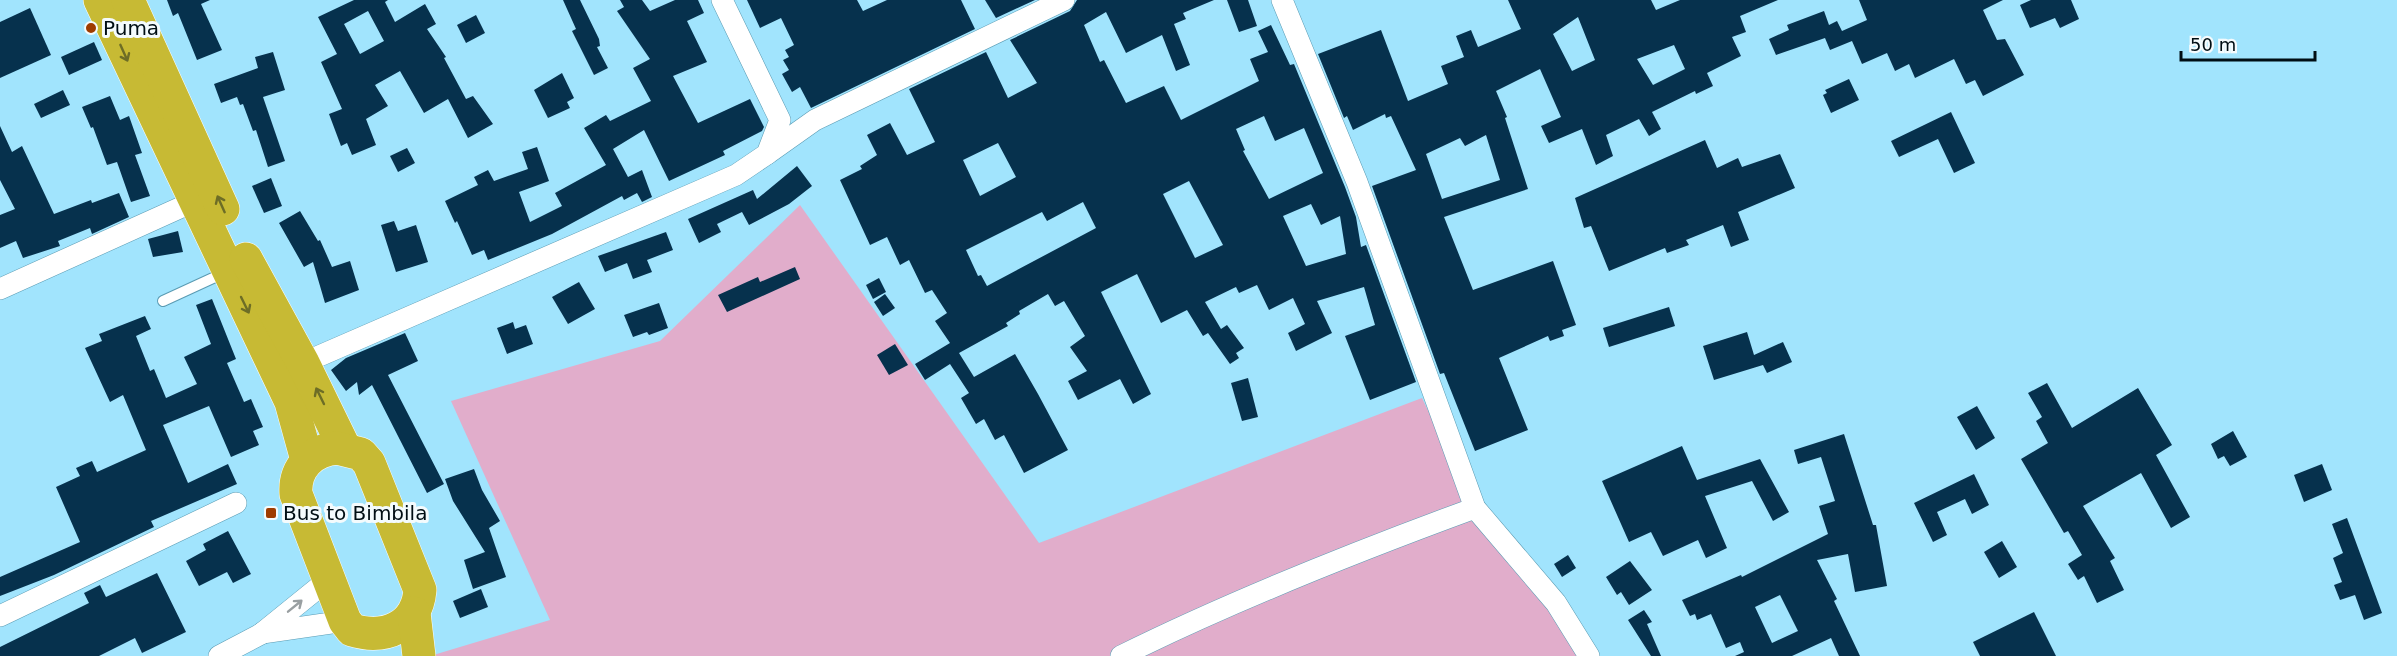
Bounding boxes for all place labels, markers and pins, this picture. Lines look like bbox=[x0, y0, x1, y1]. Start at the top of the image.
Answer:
place label: Puma bbox=[103, 16, 159, 40]
marker: Puma bbox=[84, 21, 98, 35]
place label: Bus to Bimbila bbox=[283, 501, 427, 525]
marker: Bus to Bimbila bbox=[264, 506, 278, 520]

